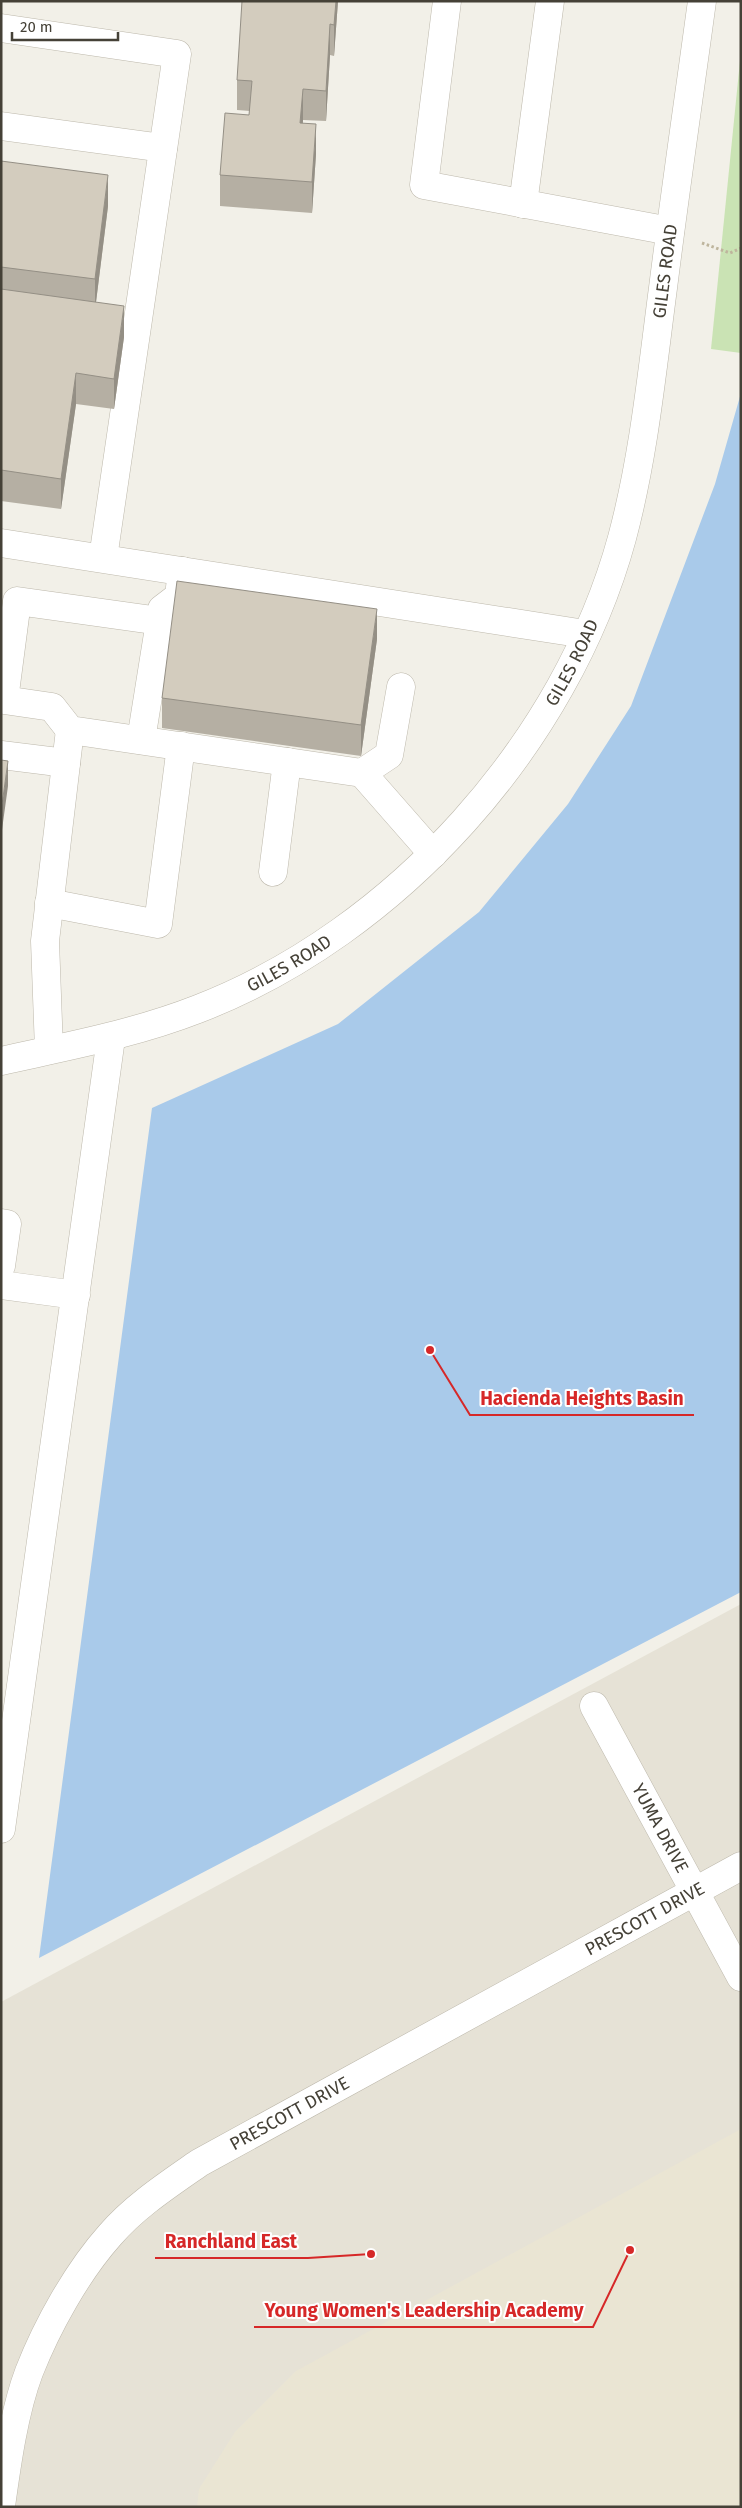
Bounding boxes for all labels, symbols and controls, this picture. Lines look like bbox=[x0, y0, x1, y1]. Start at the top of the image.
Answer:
scale bar bbox=[12, 10, 119, 42]
text: 20 m bbox=[20, 18, 53, 36]
street label: GILES ROAD bbox=[648, 223, 682, 320]
street label: GILES ROAD bbox=[541, 616, 603, 710]
street label: GILES ROAD bbox=[243, 930, 336, 997]
callout: Hacienda Heights Basin bbox=[470, 1381, 694, 1415]
text: Hacienda Heights Basin bbox=[480, 1387, 684, 1410]
street label: YUMA DRIVE bbox=[627, 1780, 693, 1877]
street label: PRESCOTT DRIVE bbox=[581, 1877, 708, 1960]
street label: PRESCOTT DRIVE bbox=[226, 2072, 353, 2155]
callout: Ranchland East bbox=[155, 2224, 308, 2258]
text: Ranchland East bbox=[165, 2230, 298, 2253]
callout: Young Women's Leadership Academy bbox=[254, 2293, 593, 2327]
text: Young Women's Leadership Academy bbox=[263, 2299, 584, 2322]

